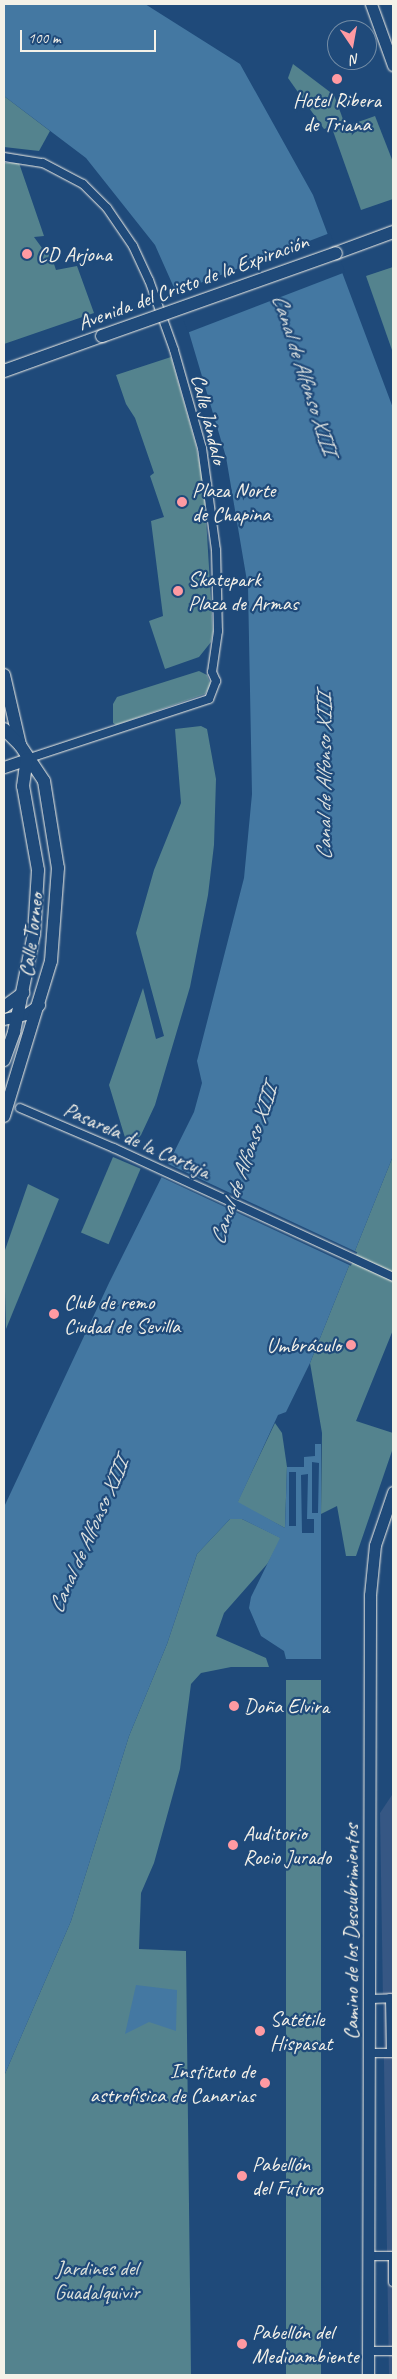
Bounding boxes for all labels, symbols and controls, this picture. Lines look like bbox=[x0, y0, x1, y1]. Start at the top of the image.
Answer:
scale bar bbox=[22, 20, 159, 52]
north arrow bbox=[327, 20, 377, 70]
text: 100 m bbox=[28, 29, 60, 48]
text: N bbox=[349, 50, 361, 68]
marker: Hotel Ribera de Triana bbox=[331, 73, 343, 85]
place label: Hotel Ribera de Triana bbox=[293, 87, 381, 137]
street label: Avenida del Cristo de la Expiración bbox=[74, 228, 312, 336]
place label: CD Arjona bbox=[37, 241, 112, 267]
marker: CD Arjona bbox=[21, 248, 33, 260]
water label: Canal de Alfonso XIII bbox=[266, 291, 342, 457]
street label: Calle Jándalo bbox=[186, 372, 232, 466]
place label: Plaza Norte de Chapina bbox=[192, 477, 276, 527]
marker: Plaza Norte de Chapina bbox=[176, 496, 188, 508]
place label: Skatepark Plaza de Armas bbox=[188, 566, 298, 616]
marker: Skatepark Plaza de Armas bbox=[172, 585, 184, 597]
water label: Canal de Alfonso XIII bbox=[312, 694, 338, 860]
street label: Calle Torneo bbox=[13, 892, 49, 978]
water label: Canal de Alfonso XIII bbox=[204, 1082, 284, 1248]
street label: Pasarela de la Cartuja bbox=[60, 1096, 214, 1184]
place label: Club de remo Ciudad de Sevilla bbox=[64, 1289, 179, 1339]
marker: Club de remo Ciudad de Sevilla bbox=[48, 1308, 60, 1320]
place label: Umbráculo bbox=[266, 1332, 341, 1358]
marker: Umbráculo bbox=[345, 1339, 357, 1351]
water label: Canal de Alfonso XIII bbox=[43, 1455, 135, 1617]
place label: Doña Elvira bbox=[244, 1693, 329, 1719]
marker: Doña Elvira bbox=[228, 1700, 240, 1712]
place label: Auditorio Rocio Jurado bbox=[243, 1820, 331, 1870]
street label: Camino de los Descubrimientos bbox=[338, 1824, 364, 2040]
marker: Auditorio Rocio Jurado bbox=[227, 1839, 239, 1851]
place label: Satétile Hispasat bbox=[270, 2006, 332, 2056]
marker: Satétile Hispasat bbox=[254, 2025, 266, 2037]
place label: Instituto de astrofisica de Canarias bbox=[89, 2058, 255, 2108]
marker: Instituto de astrofisica de Canarias bbox=[259, 2077, 271, 2089]
place label: Pabellón del Futuro bbox=[252, 2151, 322, 2201]
marker: Pabellón del Futuro bbox=[236, 2170, 248, 2182]
park label: Jardines del Guadalquivir bbox=[55, 2255, 139, 2305]
place label: Pabellón del Medioambiente bbox=[252, 2319, 359, 2369]
marker: Pabellón del Medioambiente bbox=[236, 2338, 248, 2350]

